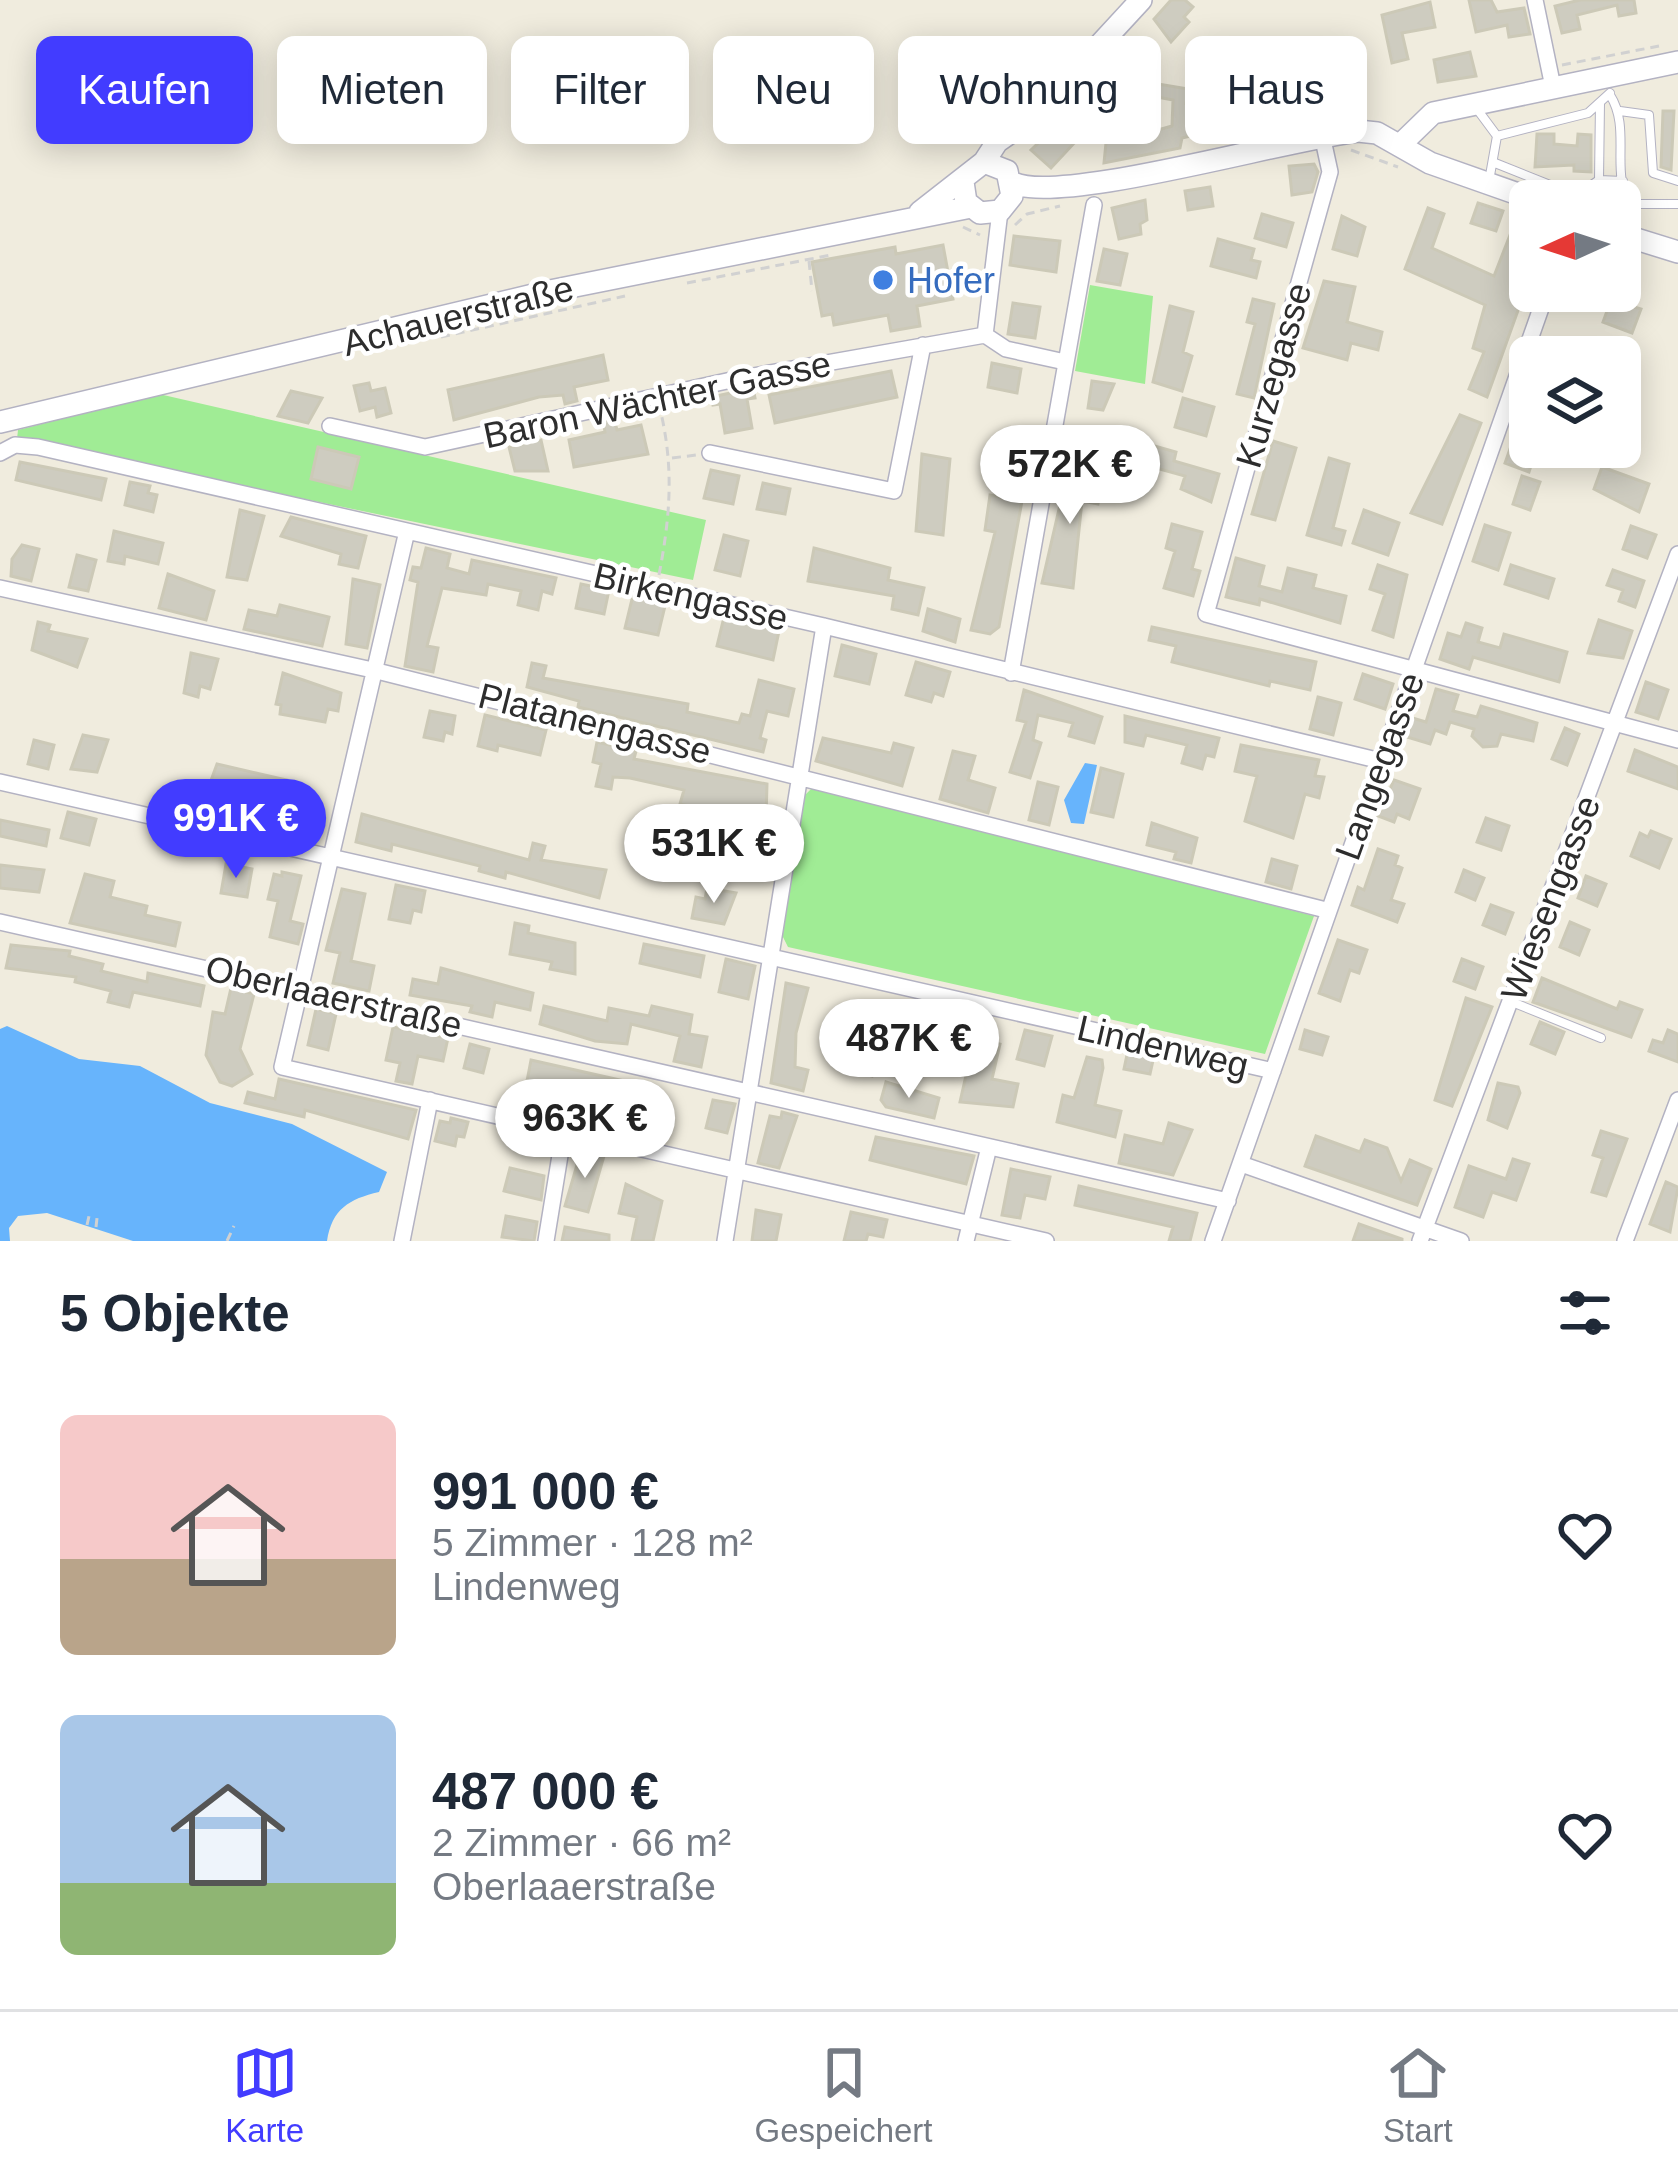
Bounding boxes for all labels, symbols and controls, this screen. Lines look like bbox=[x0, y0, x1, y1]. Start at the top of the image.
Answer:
chip: Kaufen bbox=[36, 36, 253, 144]
chip: Mieten bbox=[277, 36, 487, 144]
chip: Filter bbox=[511, 36, 689, 144]
chip: Neu bbox=[713, 36, 874, 144]
chip: Wohnung bbox=[898, 36, 1161, 144]
chip: Haus bbox=[1185, 36, 1367, 144]
north arrow bbox=[1509, 180, 1641, 312]
map controls bbox=[1509, 180, 1641, 468]
place label: Hofer bbox=[907, 260, 995, 301]
street label: Achauerstraße bbox=[339, 267, 578, 364]
marker: Hofer bbox=[870, 267, 896, 293]
street label: Kurzegasse bbox=[1228, 278, 1319, 472]
button: layers bbox=[1509, 336, 1641, 468]
street label: Baron Wächter Gasse bbox=[480, 343, 835, 456]
pin: 572K € bbox=[972, 425, 1168, 527]
text: 572K € bbox=[1007, 442, 1133, 485]
street label: Birkengasse bbox=[590, 554, 792, 639]
street label: Langegasse bbox=[1327, 667, 1432, 865]
street label: Platanengasse bbox=[474, 675, 715, 772]
pin: 991K € bbox=[138, 779, 334, 881]
street label: Wiesengasse bbox=[1493, 790, 1608, 1006]
text: 991K € bbox=[173, 796, 299, 839]
pin: 531K € bbox=[616, 804, 812, 906]
text: 531K € bbox=[651, 821, 777, 864]
street label: Oberlaaerstraße bbox=[202, 947, 466, 1046]
pin: 487K € bbox=[811, 999, 1007, 1101]
street label: Lindenweg bbox=[1073, 1007, 1252, 1086]
text: 487K € bbox=[846, 1016, 972, 1059]
pin: 963K € bbox=[487, 1079, 683, 1181]
text: 963K € bbox=[522, 1096, 648, 1139]
icon: filters bbox=[1552, 1280, 1618, 1346]
text: 5 Objekte bbox=[60, 1285, 290, 1342]
icon: home bbox=[156, 1463, 300, 1607]
text: 991 000 € bbox=[432, 1463, 659, 1520]
icon: heart bbox=[1552, 1502, 1618, 1568]
text: 5 Zimmer · 128 m² bbox=[432, 1521, 753, 1564]
text: Lindenweg bbox=[432, 1565, 621, 1608]
icon: home bbox=[156, 1763, 300, 1907]
text: 487 000 € bbox=[432, 1763, 659, 1820]
icon: heart bbox=[1552, 1802, 1618, 1868]
text: 2 Zimmer · 66 m² bbox=[432, 1821, 731, 1864]
text: Oberlaaerstraße bbox=[432, 1865, 716, 1908]
tab: Karte bbox=[225, 2040, 304, 2150]
tab: Gespeichert bbox=[755, 2040, 933, 2150]
tab: Start bbox=[1383, 2040, 1453, 2150]

